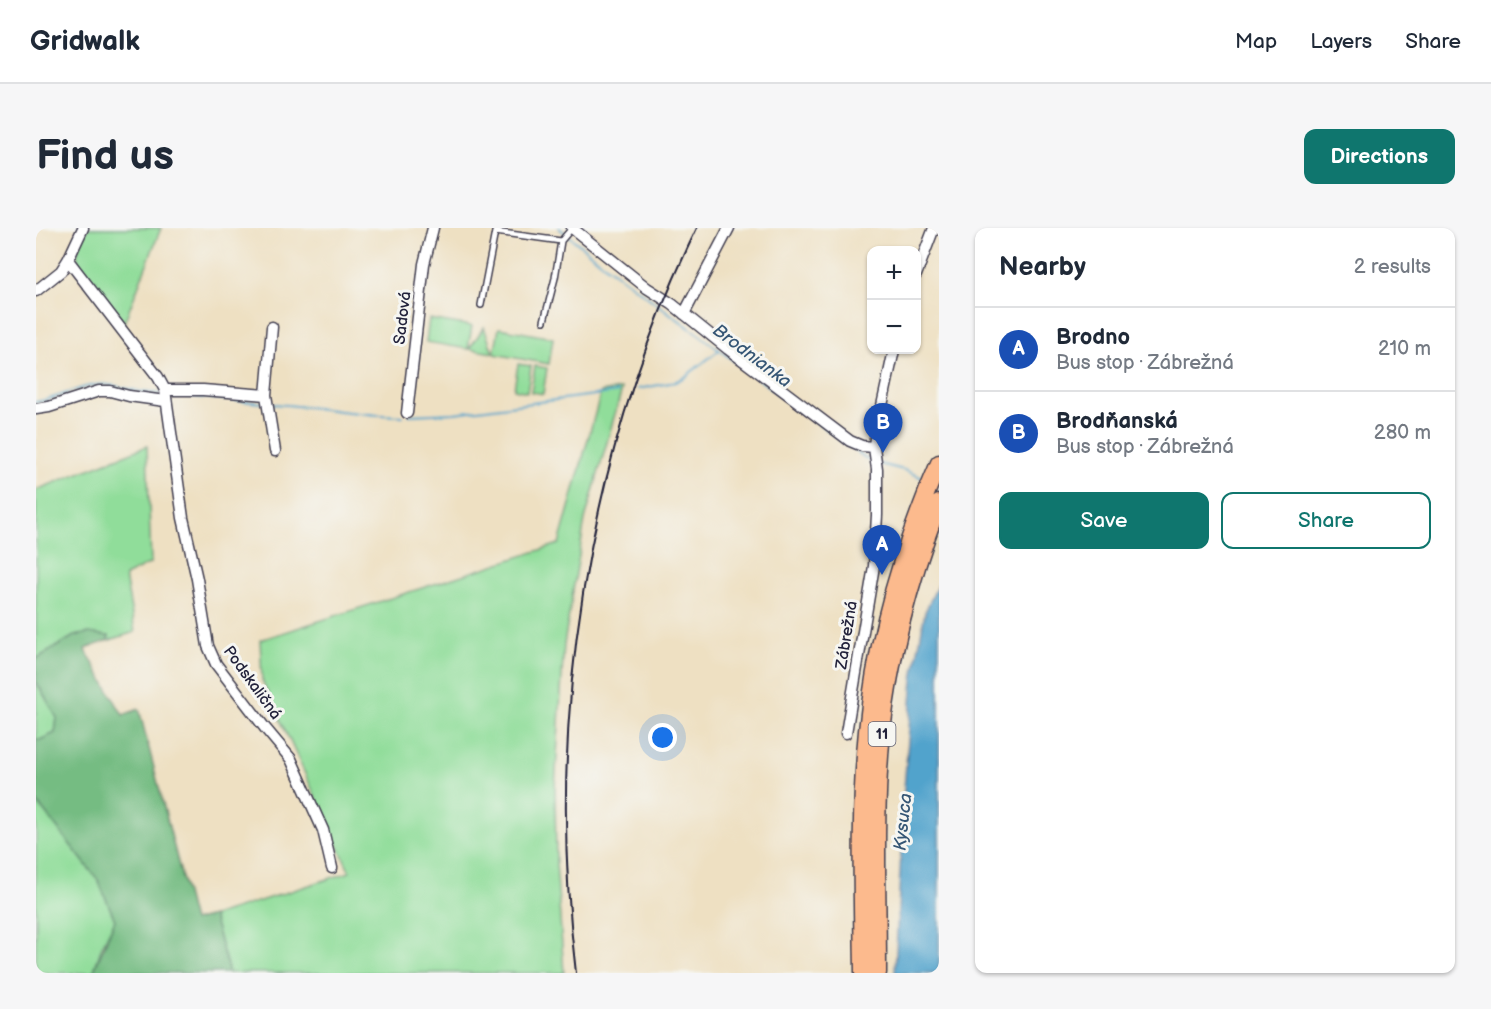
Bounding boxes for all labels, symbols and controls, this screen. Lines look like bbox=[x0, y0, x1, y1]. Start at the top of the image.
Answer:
text: Gridwalk bbox=[30, 25, 140, 58]
text: Map bbox=[1235, 29, 1277, 54]
text: Layers bbox=[1310, 29, 1372, 54]
text: Share bbox=[1405, 29, 1461, 54]
button: Directions bbox=[1304, 129, 1455, 184]
text: Find us bbox=[36, 131, 174, 182]
map controls bbox=[867, 246, 921, 354]
button: + bbox=[867, 246, 921, 300]
text: Nearby bbox=[999, 252, 1086, 283]
text: 2 results bbox=[1354, 255, 1431, 279]
street label: Sadová bbox=[390, 290, 416, 346]
button: − bbox=[867, 300, 921, 354]
water label: Brodnianka bbox=[709, 320, 795, 392]
text: Brodno bbox=[1056, 324, 1130, 351]
text: A bbox=[1012, 337, 1025, 361]
text: 210 m bbox=[1378, 337, 1431, 361]
text: Bus stop · Zábrežná bbox=[1056, 351, 1234, 375]
pin: B bbox=[864, 404, 902, 453]
text: Brodňanská bbox=[1056, 408, 1178, 435]
text: B bbox=[1011, 421, 1026, 445]
text: 280 m bbox=[1374, 421, 1431, 445]
text: Bus stop · Zábrežná bbox=[1056, 435, 1234, 459]
button: Save bbox=[999, 492, 1209, 549]
button: Share bbox=[1221, 492, 1431, 549]
pin: A bbox=[862, 526, 902, 575]
street label: Zábrežná bbox=[832, 599, 862, 672]
street label: Podskaličná bbox=[219, 643, 285, 723]
road number: 11 bbox=[868, 722, 896, 746]
your location bbox=[648, 723, 677, 752]
water label: Kysuca bbox=[890, 792, 916, 852]

